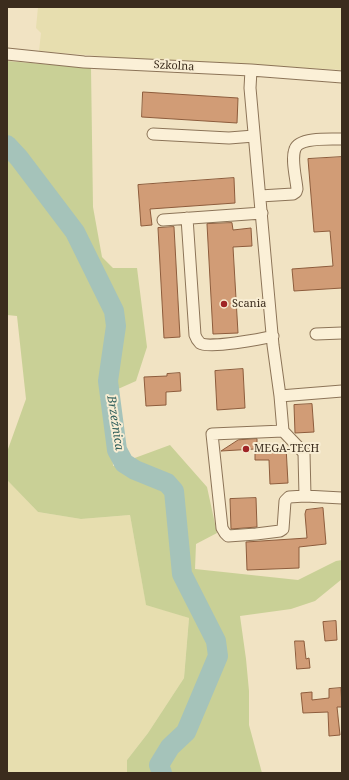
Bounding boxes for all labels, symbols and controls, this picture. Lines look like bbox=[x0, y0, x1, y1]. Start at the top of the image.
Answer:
street label: Szkolna bbox=[153, 58, 195, 74]
place label: Scania bbox=[232, 297, 266, 311]
marker: Scania bbox=[219, 299, 229, 309]
water label: Brzeźnica bbox=[104, 395, 126, 451]
place label: MEGA-TECH bbox=[254, 442, 319, 456]
marker: MEGA-TECH bbox=[241, 444, 251, 454]

